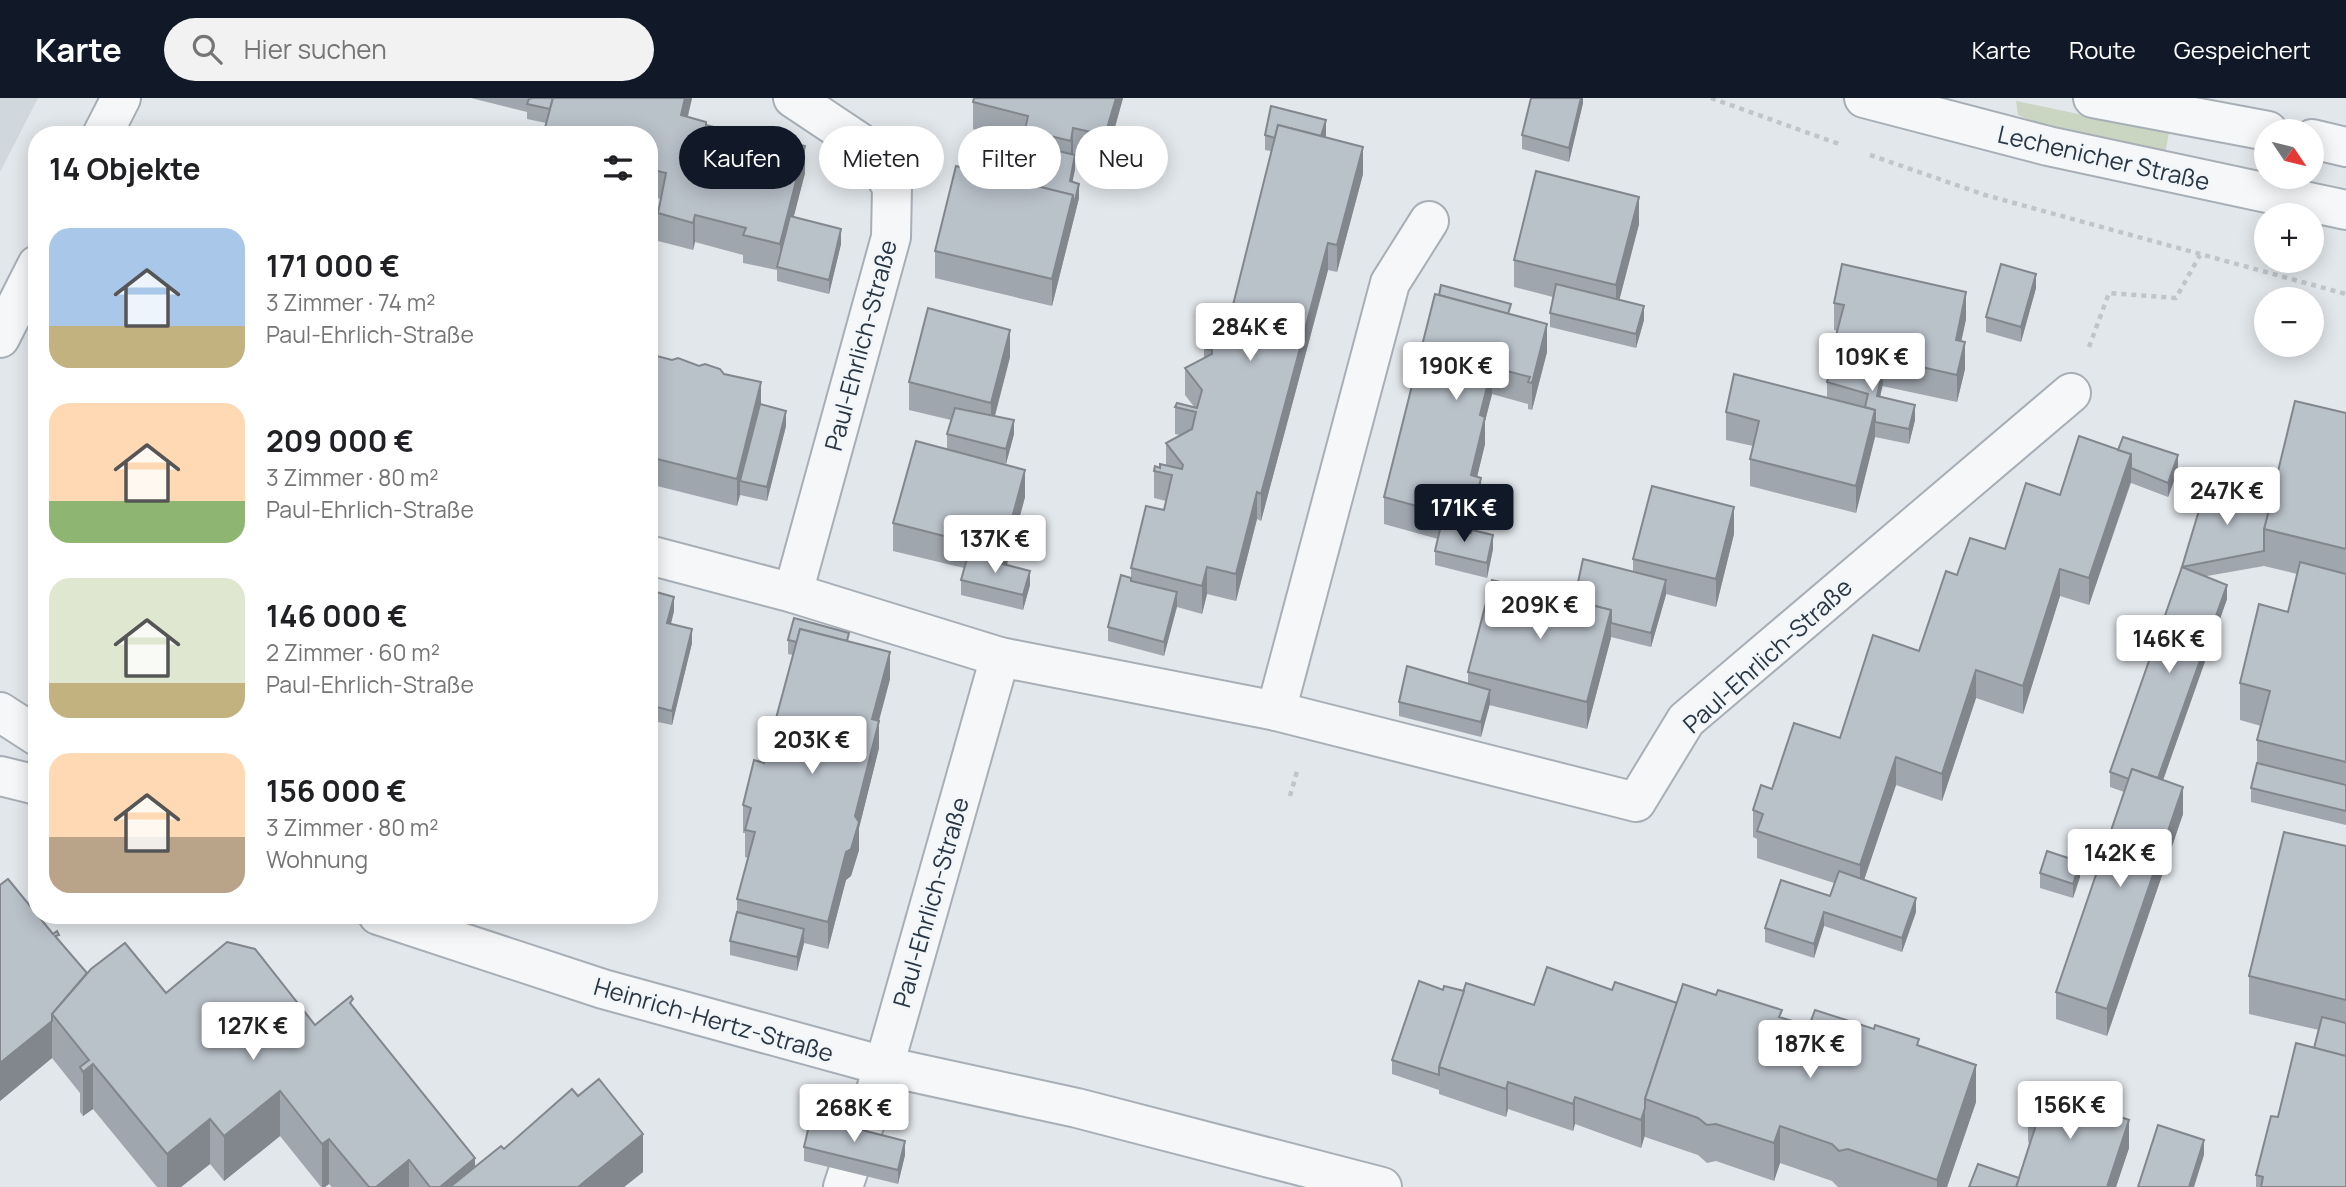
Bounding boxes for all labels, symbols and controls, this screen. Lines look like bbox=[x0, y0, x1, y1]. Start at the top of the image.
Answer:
search box bbox=[164, 18, 654, 81]
text: Karte bbox=[35, 27, 122, 72]
icon: search bbox=[188, 30, 226, 68]
text: Hier suchen bbox=[244, 31, 387, 67]
text: Karte bbox=[1972, 33, 2031, 66]
text: Route bbox=[2069, 33, 2136, 66]
text: Gespeichert bbox=[2174, 33, 2311, 66]
street label: Lechenicher Straße bbox=[1995, 117, 2213, 197]
north arrow bbox=[2254, 119, 2324, 189]
map controls bbox=[2254, 119, 2324, 357]
chip: Kaufen bbox=[679, 126, 805, 189]
chip: Mieten bbox=[819, 126, 944, 189]
chip: Filter bbox=[958, 126, 1061, 189]
chip: Neu bbox=[1075, 126, 1168, 189]
text: 14 Objekte bbox=[49, 148, 200, 189]
icon: filters bbox=[599, 149, 637, 187]
button: + bbox=[2254, 203, 2324, 273]
street label: Paul-Ehrlich-Straße bbox=[816, 236, 904, 454]
text: 171 000 € bbox=[266, 245, 400, 286]
icon: home bbox=[105, 256, 189, 340]
text: 3 Zimmer · 74 m² bbox=[266, 286, 435, 318]
button: − bbox=[2254, 287, 2324, 357]
pin: 284K € bbox=[1193, 303, 1307, 363]
text: 284K € bbox=[1212, 310, 1288, 342]
text: Paul-Ehrlich-Straße bbox=[266, 318, 474, 350]
pin: 109K € bbox=[1815, 334, 1929, 393]
text: 109K € bbox=[1835, 340, 1909, 372]
pin: 190K € bbox=[1399, 342, 1513, 402]
text: 190K € bbox=[1419, 349, 1493, 381]
text: 209 000 € bbox=[266, 420, 414, 461]
icon: home bbox=[105, 431, 189, 515]
text: 3 Zimmer · 80 m² bbox=[266, 461, 439, 493]
pin: 247K € bbox=[2170, 468, 2284, 527]
text: 247K € bbox=[2190, 474, 2264, 506]
pin: 171K € bbox=[1407, 484, 1521, 544]
text: 171K € bbox=[1430, 491, 1498, 523]
text: Paul-Ehrlich-Straße bbox=[266, 493, 474, 525]
pin: 137K € bbox=[938, 516, 1052, 575]
text: 137K € bbox=[960, 522, 1030, 554]
street label: Paul-Ehrlich-Straße bbox=[1675, 570, 1859, 740]
pin: 209K € bbox=[1483, 582, 1597, 641]
text: 209K € bbox=[1501, 588, 1579, 620]
text: 146 000 € bbox=[266, 595, 408, 636]
icon: home bbox=[105, 606, 189, 690]
pin: 146K € bbox=[2112, 616, 2226, 675]
text: 146K € bbox=[2132, 622, 2206, 654]
text: 2 Zimmer · 60 m² bbox=[266, 636, 440, 668]
text: Paul-Ehrlich-Straße bbox=[266, 668, 474, 700]
pin: 203K € bbox=[755, 716, 869, 776]
text: 203K € bbox=[774, 723, 850, 755]
text: 156 000 € bbox=[266, 770, 407, 811]
icon: home bbox=[105, 781, 189, 865]
street label: Paul-Ehrlich-Straße bbox=[884, 793, 976, 1011]
text: 3 Zimmer · 80 m² bbox=[266, 811, 439, 843]
pin: 142K € bbox=[2063, 830, 2177, 889]
text: 142K € bbox=[2084, 836, 2156, 868]
text: Wohnung bbox=[266, 843, 368, 875]
street label: Heinrich-Hertz-Straße bbox=[590, 969, 838, 1069]
pin: 127K € bbox=[196, 1002, 310, 1062]
text: 127K € bbox=[218, 1009, 288, 1041]
pin: 187K € bbox=[1753, 1020, 1867, 1080]
text: 187K € bbox=[1774, 1027, 1846, 1059]
pin: 156K € bbox=[2013, 1082, 2127, 1141]
pin: 268K € bbox=[797, 1084, 911, 1144]
text: 156K € bbox=[2034, 1088, 2106, 1120]
text: 268K € bbox=[816, 1091, 892, 1123]

